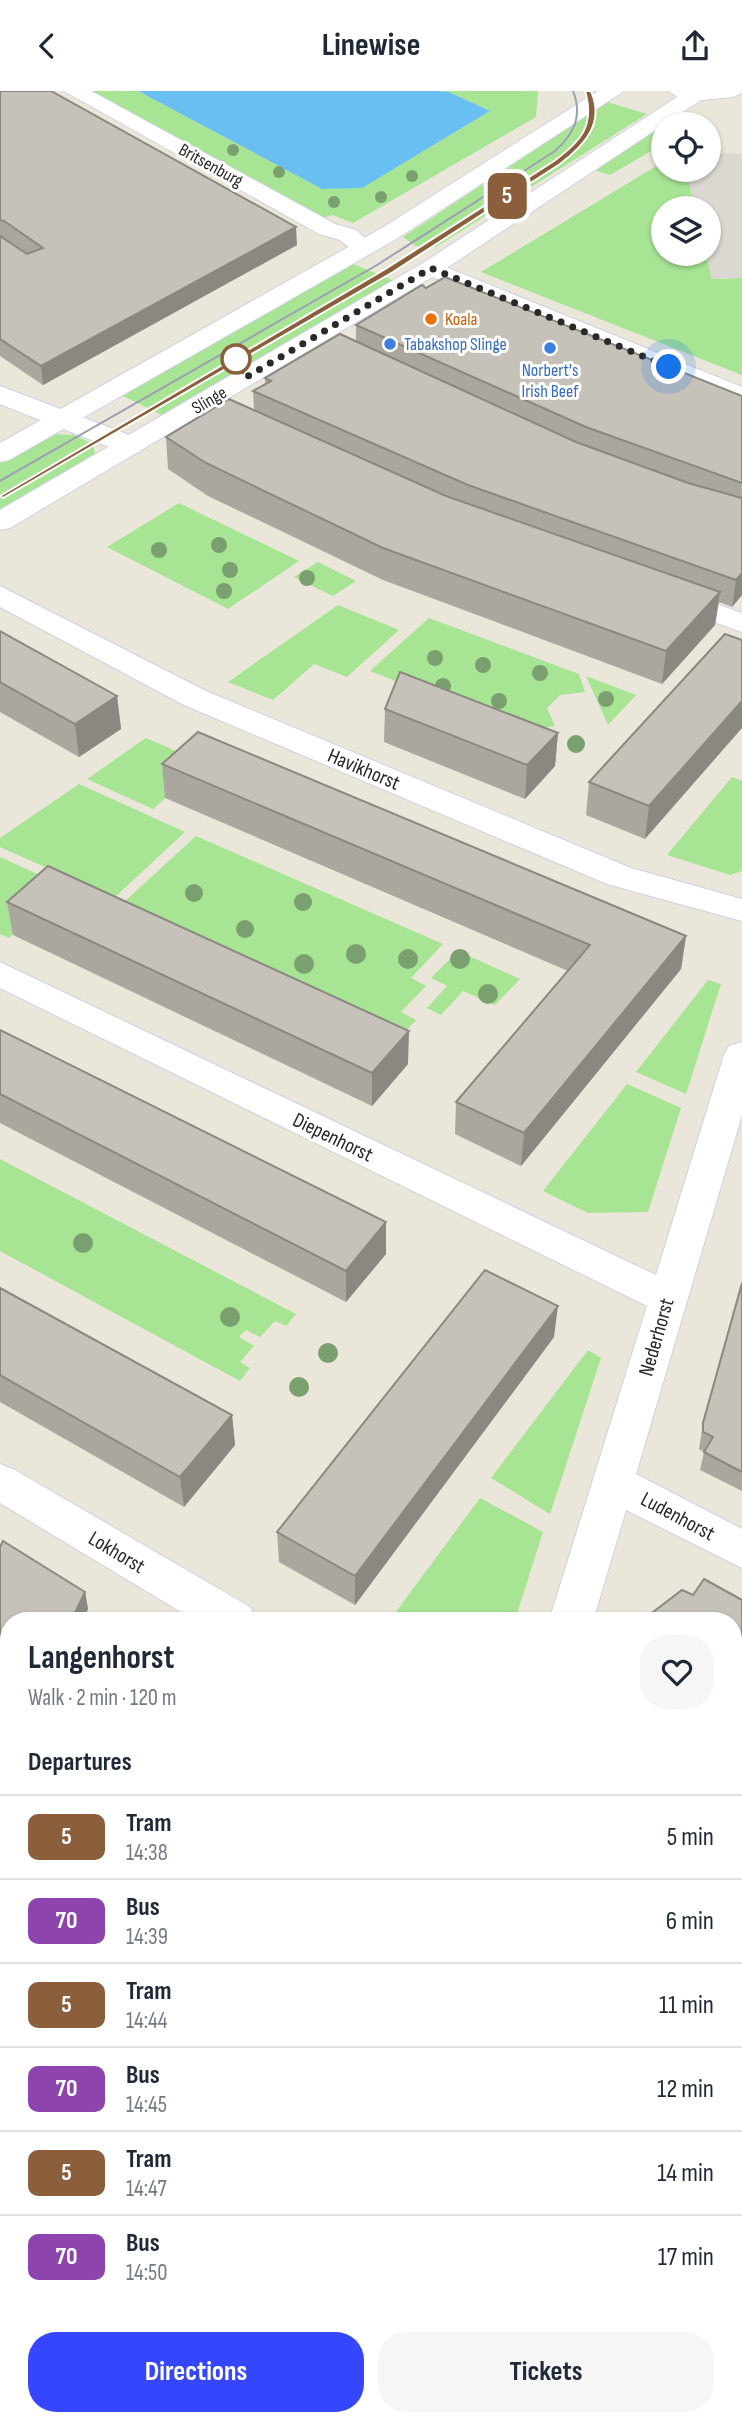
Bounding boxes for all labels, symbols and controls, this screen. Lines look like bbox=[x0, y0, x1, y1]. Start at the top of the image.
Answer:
text: Linewise bbox=[322, 26, 420, 65]
icon: back bbox=[28, 27, 66, 65]
icon: share bbox=[676, 27, 714, 65]
map controls bbox=[651, 112, 721, 266]
button: locate bbox=[651, 112, 721, 182]
street label: Britsenburg bbox=[175, 139, 247, 192]
line badge: 5 bbox=[484, 173, 530, 219]
text: 5 bbox=[502, 181, 512, 210]
button: layers bbox=[651, 196, 721, 266]
place label: Koala bbox=[445, 309, 478, 330]
marker: Koala bbox=[423, 311, 439, 327]
place label: Tabakshop Slinge bbox=[404, 334, 507, 355]
marker: Tabakshop Slinge bbox=[382, 336, 398, 352]
marker: Norbert's Irish Beef bbox=[542, 340, 558, 356]
unlabelled marker bbox=[221, 344, 251, 374]
your location bbox=[651, 349, 686, 384]
place label: Norbert's Irish Beef bbox=[522, 360, 579, 402]
street label: Slinge bbox=[188, 382, 230, 419]
street label: Havikhorst bbox=[324, 743, 404, 796]
street label: Diepenhorst bbox=[289, 1107, 377, 1168]
street label: Nederhorst bbox=[633, 1295, 679, 1379]
street label: Ludenhorst bbox=[637, 1487, 719, 1546]
street label: Lokhorst bbox=[84, 1526, 150, 1579]
button: heart bbox=[640, 1635, 714, 1709]
text: Langenhorst bbox=[28, 1638, 174, 1678]
text: Walk · 2 min · 120 m bbox=[28, 1684, 177, 1712]
text: Departures bbox=[28, 1747, 132, 1778]
text: Tram bbox=[126, 1808, 171, 1839]
text: 5 bbox=[61, 1822, 72, 1851]
text: 5 min bbox=[667, 1822, 714, 1853]
text: 14:38 bbox=[126, 1839, 168, 1867]
text: Bus bbox=[126, 1892, 160, 1923]
text: 70 bbox=[56, 1906, 77, 1935]
text: 6 min bbox=[666, 1906, 714, 1937]
text: 14:39 bbox=[126, 1923, 168, 1951]
text: Tram bbox=[126, 1976, 171, 2007]
text: 5 bbox=[61, 1990, 72, 2019]
text: 11 min bbox=[659, 1990, 714, 2021]
text: 14:44 bbox=[126, 2007, 167, 2035]
text: Bus bbox=[126, 2060, 160, 2091]
text: 70 bbox=[56, 2074, 77, 2103]
text: 12 min bbox=[657, 2074, 714, 2105]
text: 14:45 bbox=[126, 2091, 167, 2119]
text: Tram bbox=[126, 2144, 171, 2175]
text: 5 bbox=[61, 2158, 72, 2187]
text: 14 min bbox=[657, 2158, 714, 2189]
text: 14:47 bbox=[126, 2175, 167, 2203]
text: Bus bbox=[126, 2228, 160, 2259]
text: 70 bbox=[56, 2242, 77, 2271]
text: 17 min bbox=[658, 2242, 714, 2273]
text: 14:50 bbox=[126, 2259, 168, 2287]
button: Directions bbox=[28, 2332, 364, 2412]
button: Tickets bbox=[378, 2332, 714, 2412]

